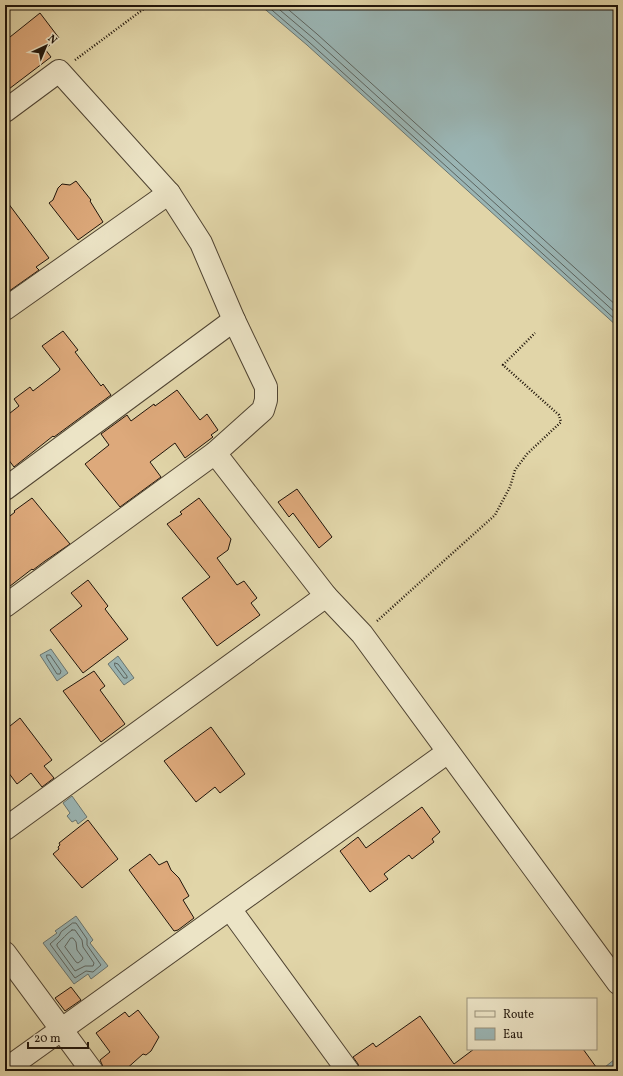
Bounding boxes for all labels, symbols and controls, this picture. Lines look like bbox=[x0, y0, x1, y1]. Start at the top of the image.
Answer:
north arrow bbox=[26, 26, 66, 66]
text: N bbox=[44, 32, 60, 48]
legend bbox=[467, 998, 597, 1050]
text: Route bbox=[503, 1007, 534, 1023]
scale bar bbox=[28, 1024, 88, 1050]
text: Eau bbox=[503, 1027, 523, 1043]
text: 20 m bbox=[34, 1031, 61, 1047]

